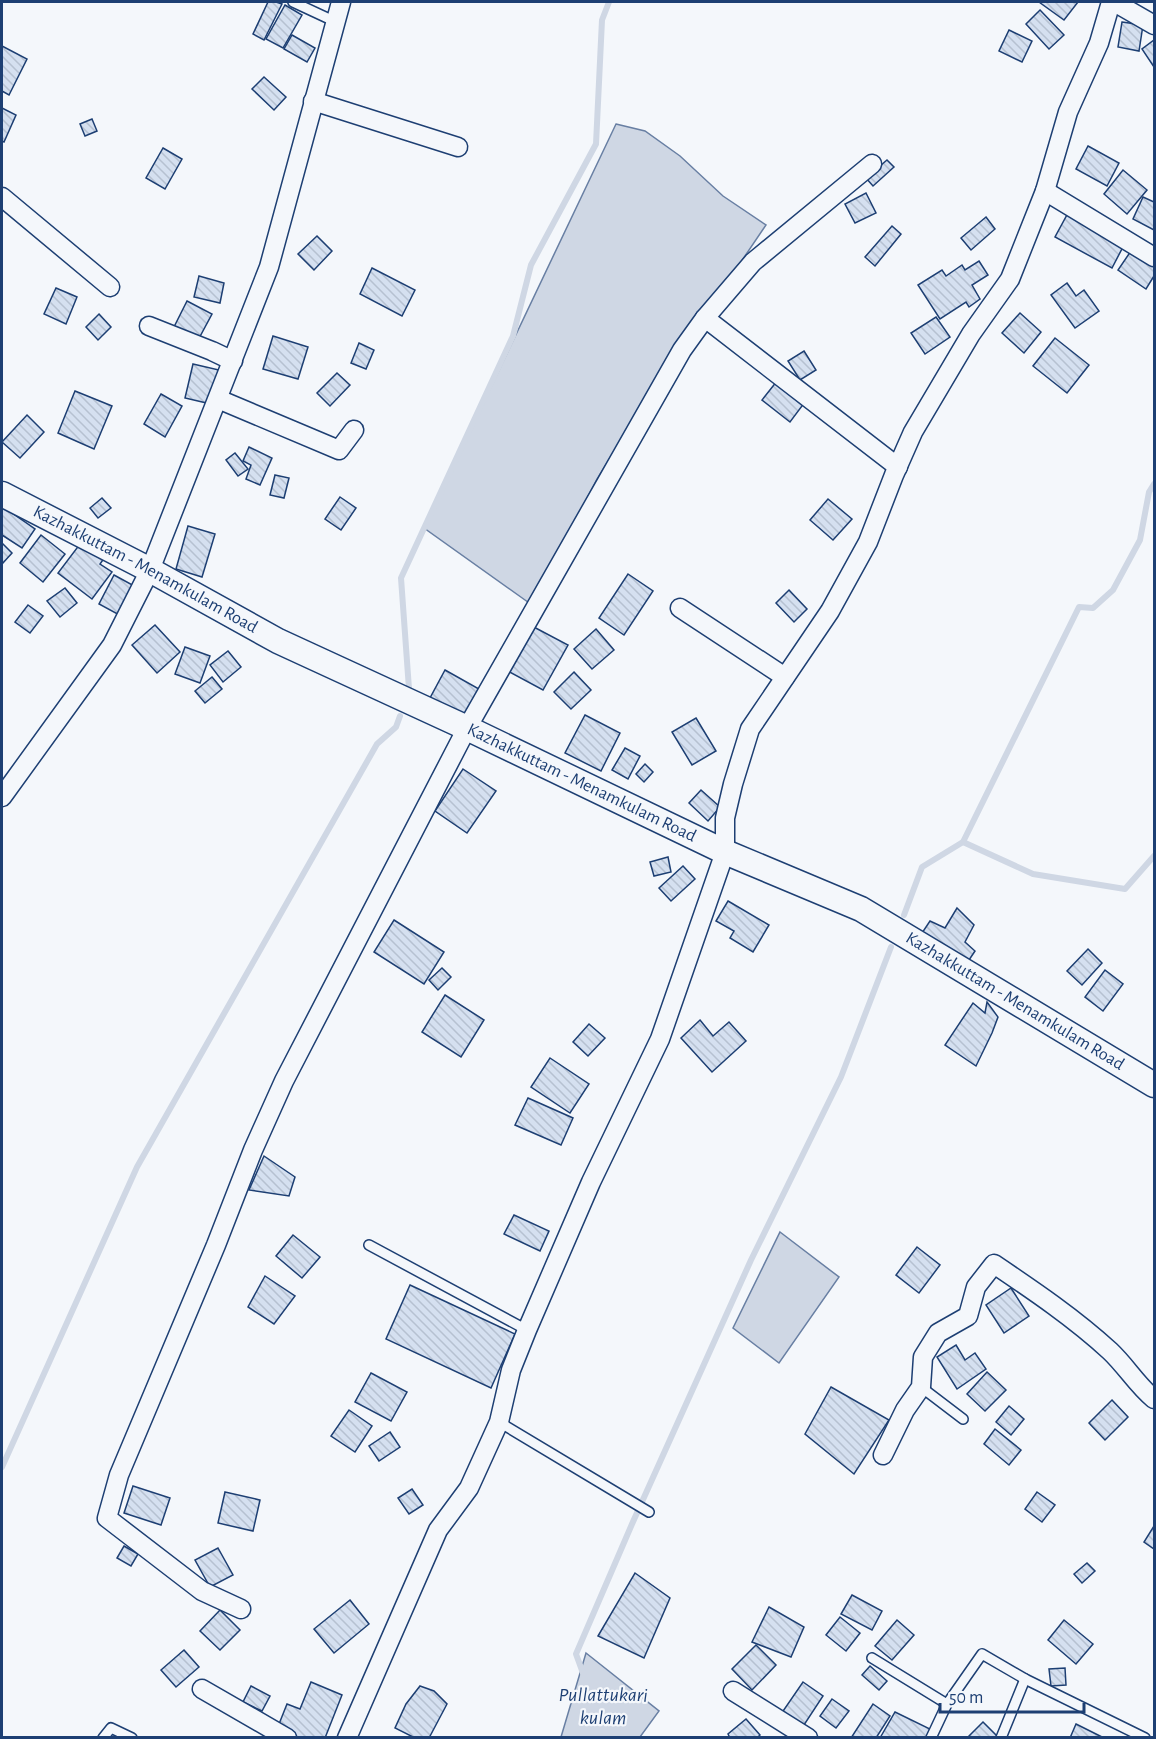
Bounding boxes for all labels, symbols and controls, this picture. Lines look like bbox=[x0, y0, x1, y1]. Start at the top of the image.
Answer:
street label: Kazhakkuttam - Menamkulam Road bbox=[30, 503, 261, 637]
street label: Kazhakkuttam - Menamkulam Road bbox=[464, 721, 699, 846]
street label: Kazhakkuttam - Menamkulam Road bbox=[902, 929, 1127, 1074]
scale bar bbox=[940, 1676, 1084, 1714]
water label: Pullattukari kulam bbox=[558, 1685, 648, 1728]
text: 50 m bbox=[949, 1689, 983, 1707]

